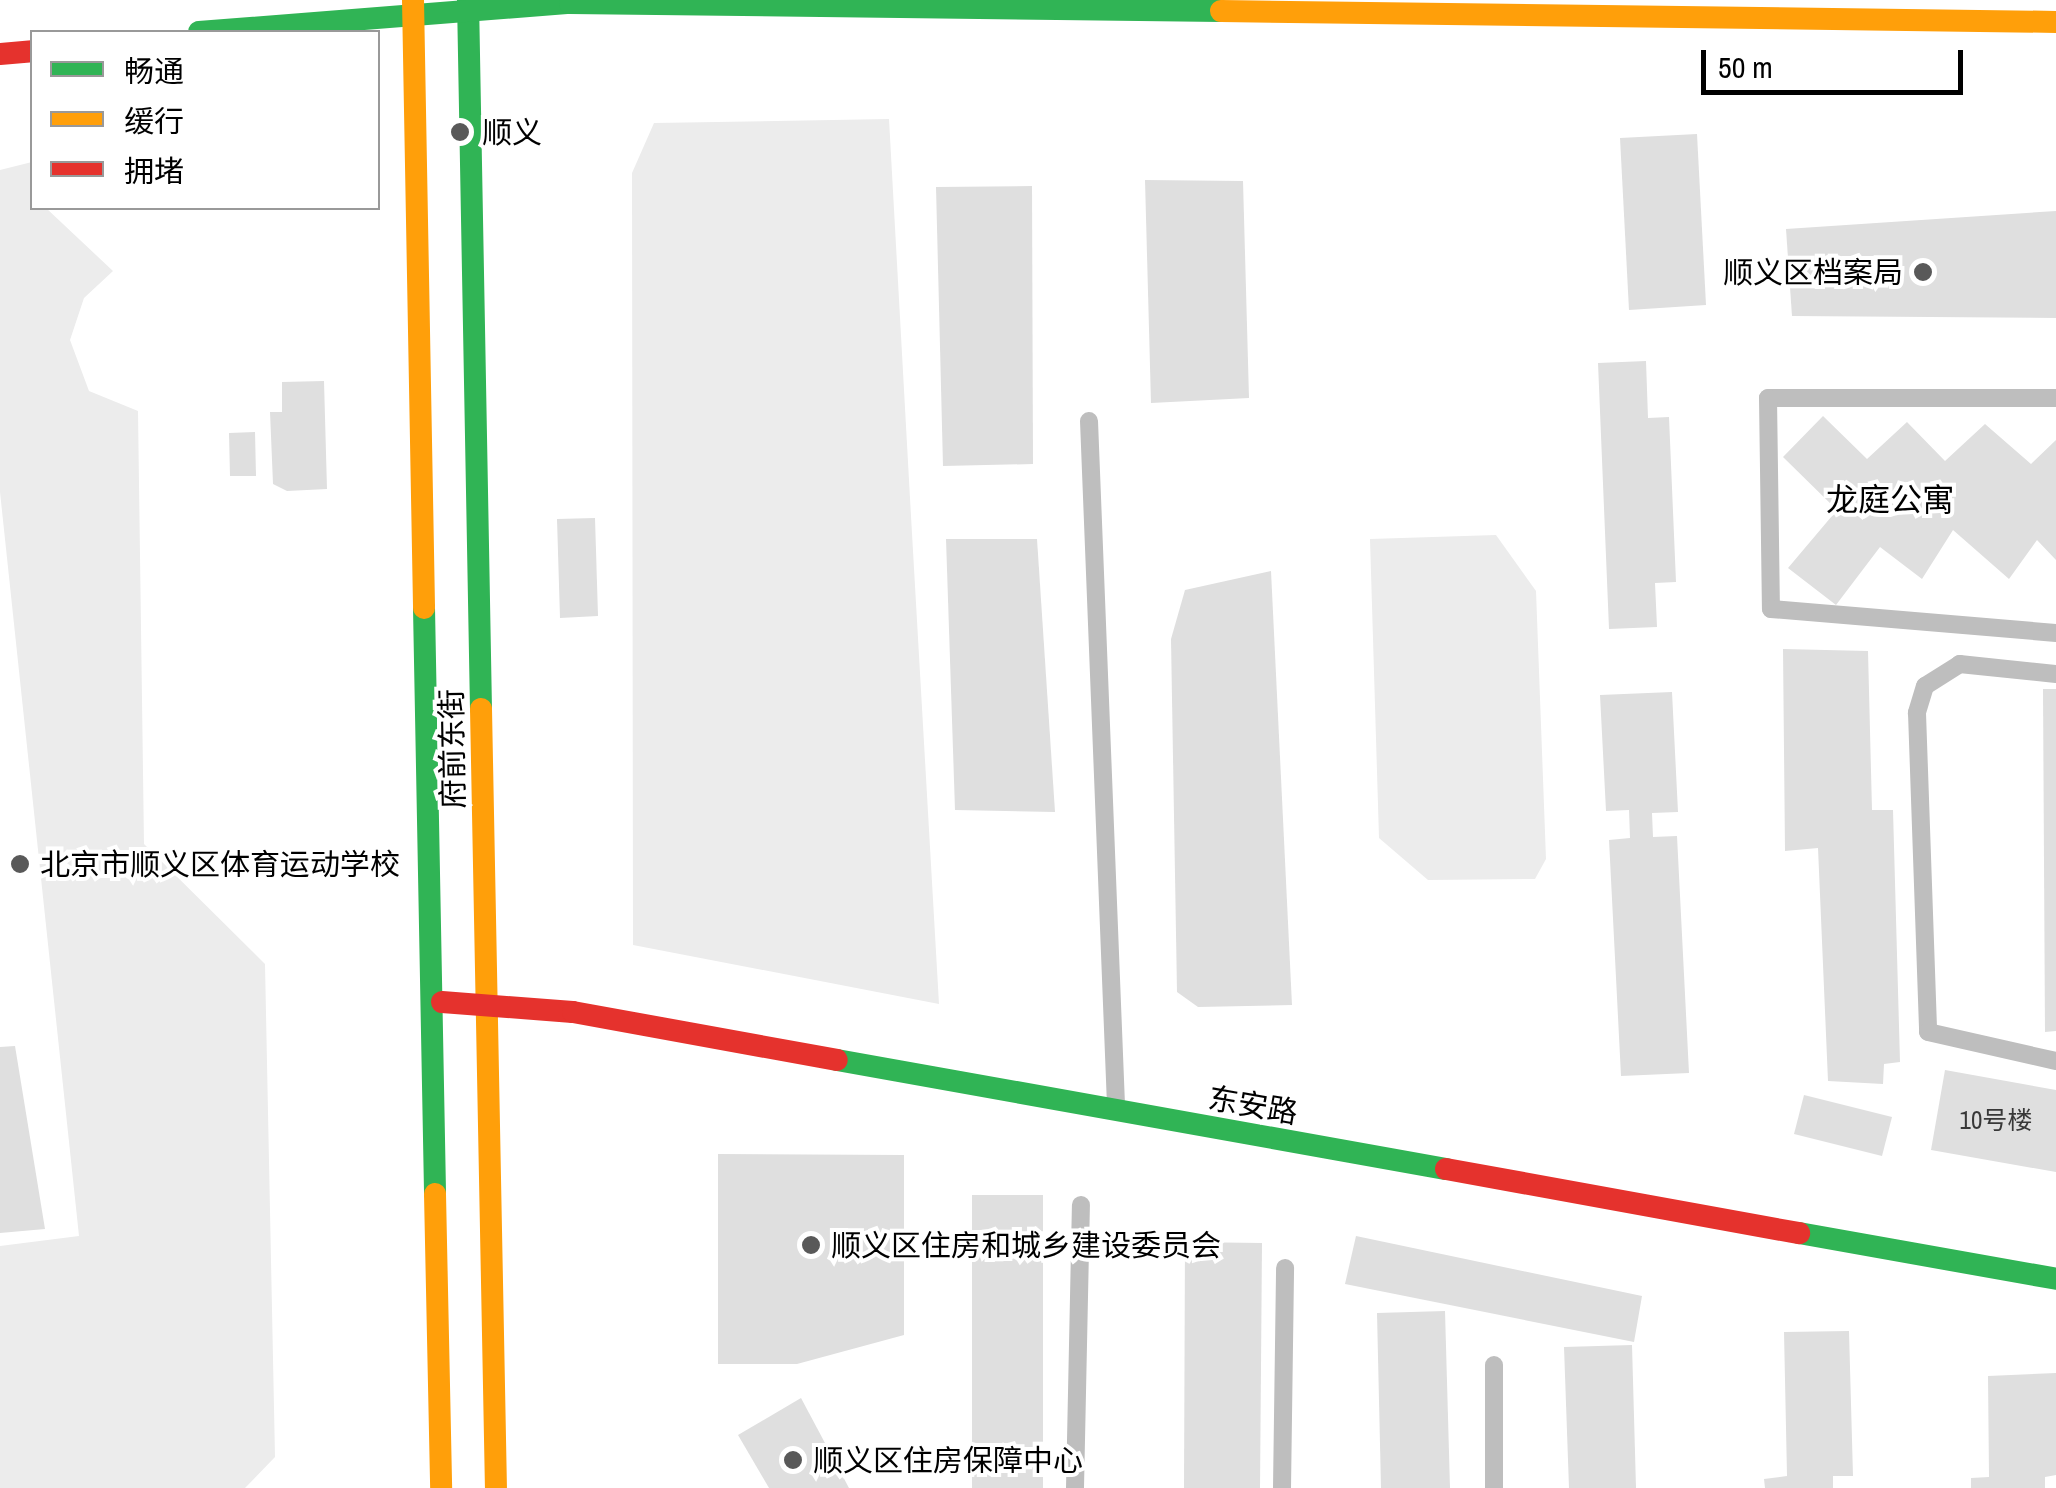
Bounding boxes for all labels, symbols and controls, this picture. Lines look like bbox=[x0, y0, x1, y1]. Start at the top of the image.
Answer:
legend bbox=[30, 30, 380, 210]
scale bar bbox=[1706, 30, 1968, 92]
text: 50 m bbox=[1718, 47, 1773, 87]
text: 畅通 bbox=[124, 51, 184, 91]
text: 缓行 bbox=[124, 101, 184, 141]
place label: 顺义 bbox=[482, 114, 542, 150]
marker: 顺义 bbox=[447, 119, 473, 145]
text: 拥堵 bbox=[124, 151, 184, 191]
place label: 顺义区档案局 bbox=[1723, 254, 1903, 290]
marker: 顺义区档案局 bbox=[1912, 261, 1934, 283]
district label: 龙庭公寓 bbox=[1826, 481, 1954, 519]
street label: 府前东街 bbox=[433, 689, 471, 809]
place label: 北京市顺义区体育运动学校 bbox=[40, 846, 400, 882]
marker: 北京市顺义区体育运动学校 bbox=[9, 853, 31, 875]
street label: 东安路 bbox=[1206, 1079, 1300, 1131]
house number: 10号楼 bbox=[1960, 1105, 2032, 1135]
place label: 顺义区住房和城乡建设委员会 bbox=[831, 1227, 1221, 1263]
marker: 顺义区住房和城乡建设委员会 bbox=[800, 1234, 822, 1256]
place label: 顺义区住房保障中心 bbox=[813, 1442, 1083, 1478]
marker: 顺义区住房保障中心 bbox=[782, 1449, 804, 1471]

